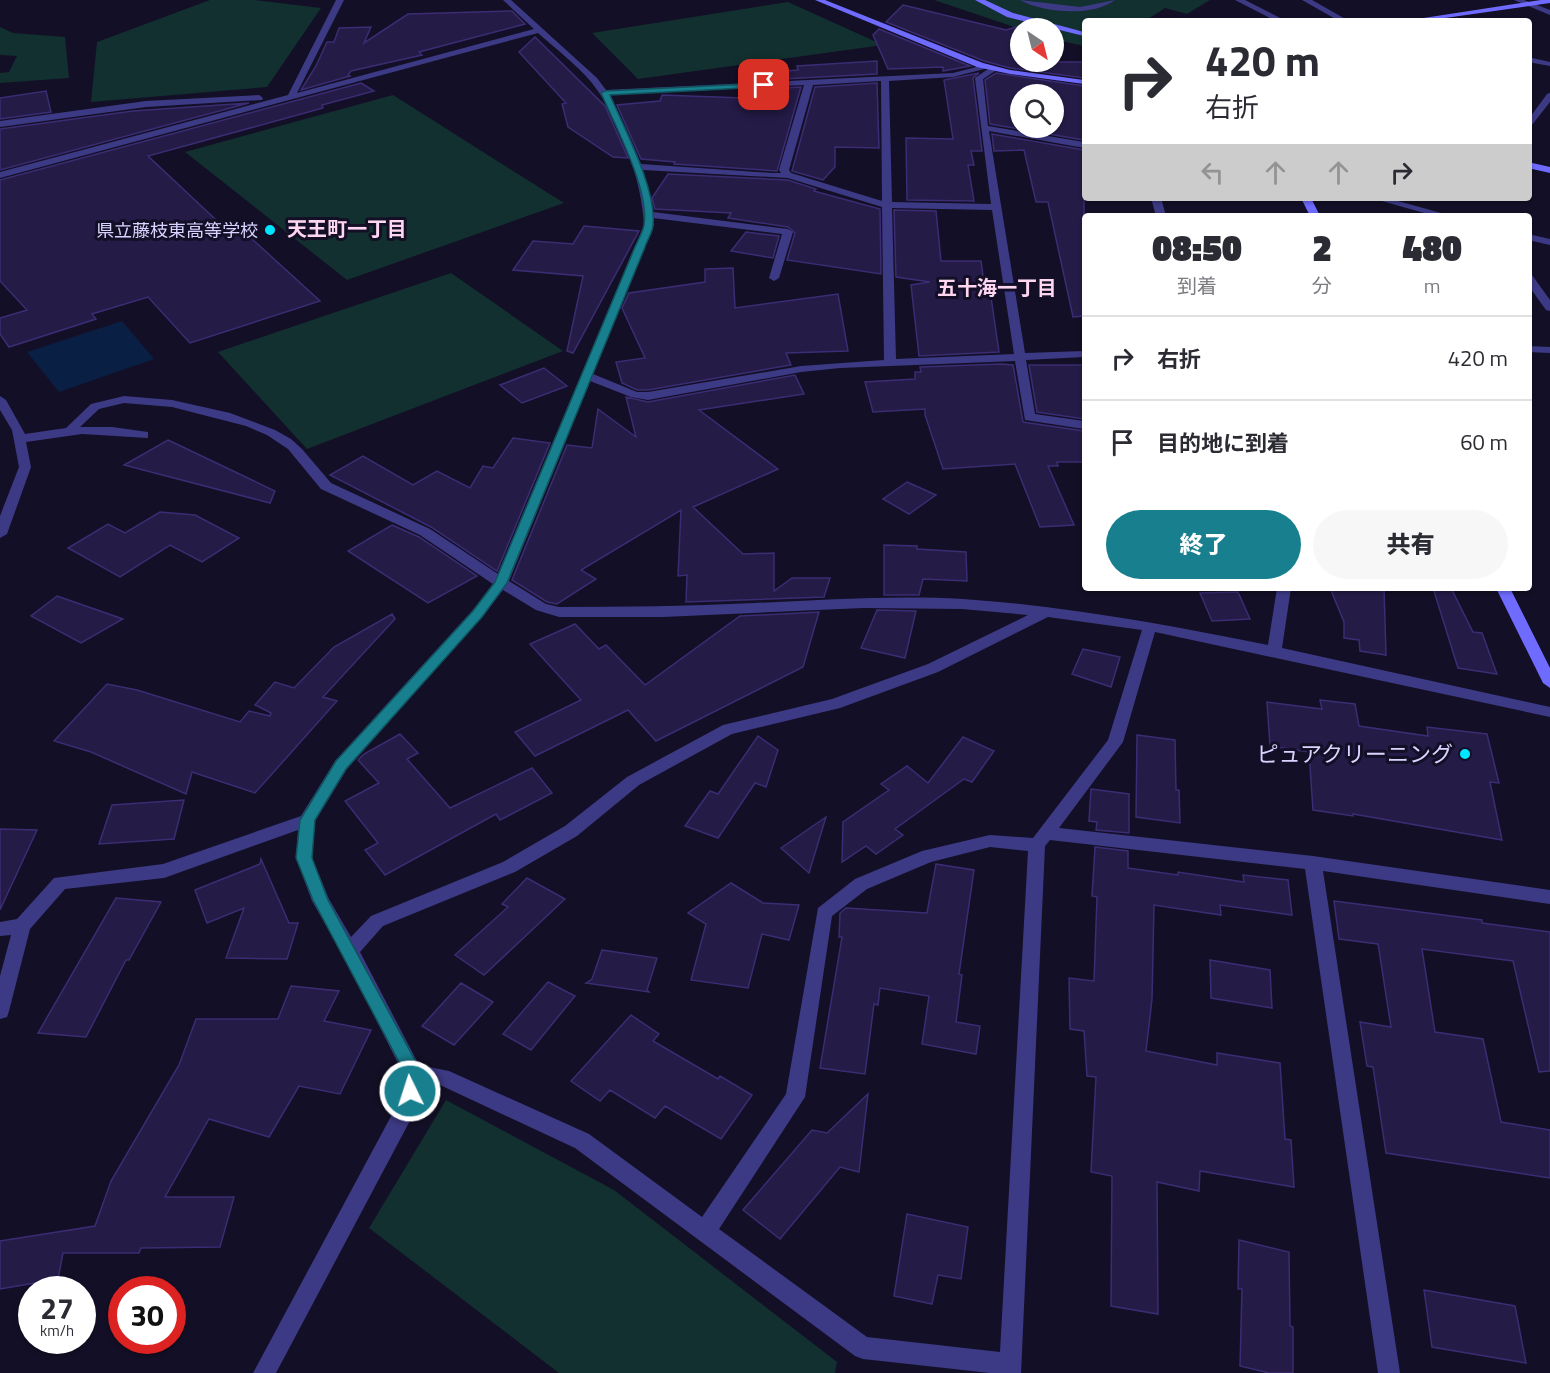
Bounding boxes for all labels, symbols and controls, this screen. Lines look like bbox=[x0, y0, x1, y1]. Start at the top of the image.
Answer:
north arrow bbox=[1010, 18, 1064, 72]
map controls bbox=[1010, 18, 1064, 138]
text: 420 m bbox=[1205, 28, 1320, 92]
icon: right bbox=[1106, 42, 1184, 120]
pin bbox=[738, 59, 789, 110]
icon: arrive bbox=[747, 68, 780, 101]
button: search bbox=[1010, 84, 1064, 138]
text: 右折 bbox=[1205, 86, 1259, 127]
icon: left bbox=[1196, 156, 1229, 189]
icon: ahead bbox=[1259, 156, 1292, 189]
icon: ahead bbox=[1322, 156, 1355, 189]
icon: right bbox=[1385, 156, 1418, 189]
district label: 天王町一丁目 bbox=[287, 213, 407, 244]
place label: 県立藤枝東高等学校 bbox=[96, 217, 258, 244]
text: 08:50 bbox=[1152, 220, 1242, 275]
text: 2 bbox=[1312, 220, 1332, 275]
text: 480 bbox=[1402, 220, 1462, 275]
marker: 県立藤枝東高等学校 bbox=[263, 223, 277, 237]
text: 到着 bbox=[1177, 270, 1217, 301]
text: 分 bbox=[1312, 270, 1332, 301]
text: m bbox=[1424, 270, 1440, 301]
district label: 五十海一丁目 bbox=[937, 272, 1057, 303]
text: 420 m bbox=[1448, 341, 1508, 375]
icon: right bbox=[1106, 342, 1139, 375]
text: 右折 bbox=[1157, 342, 1201, 376]
text: 60 m bbox=[1460, 425, 1508, 459]
icon: arrive bbox=[1106, 426, 1139, 459]
text: 目的地に到着 bbox=[1157, 426, 1289, 460]
button: 終了 bbox=[1106, 510, 1301, 579]
button: 共有 bbox=[1313, 510, 1508, 579]
place label: ピュアクリーニング bbox=[1257, 737, 1453, 771]
marker: ピュアクリーニング bbox=[1458, 747, 1472, 761]
position arrow bbox=[378, 1059, 442, 1123]
speed limit sign: 30 bbox=[108, 1276, 186, 1354]
text: 27 bbox=[40, 1285, 74, 1331]
text: km/h bbox=[40, 1319, 74, 1342]

